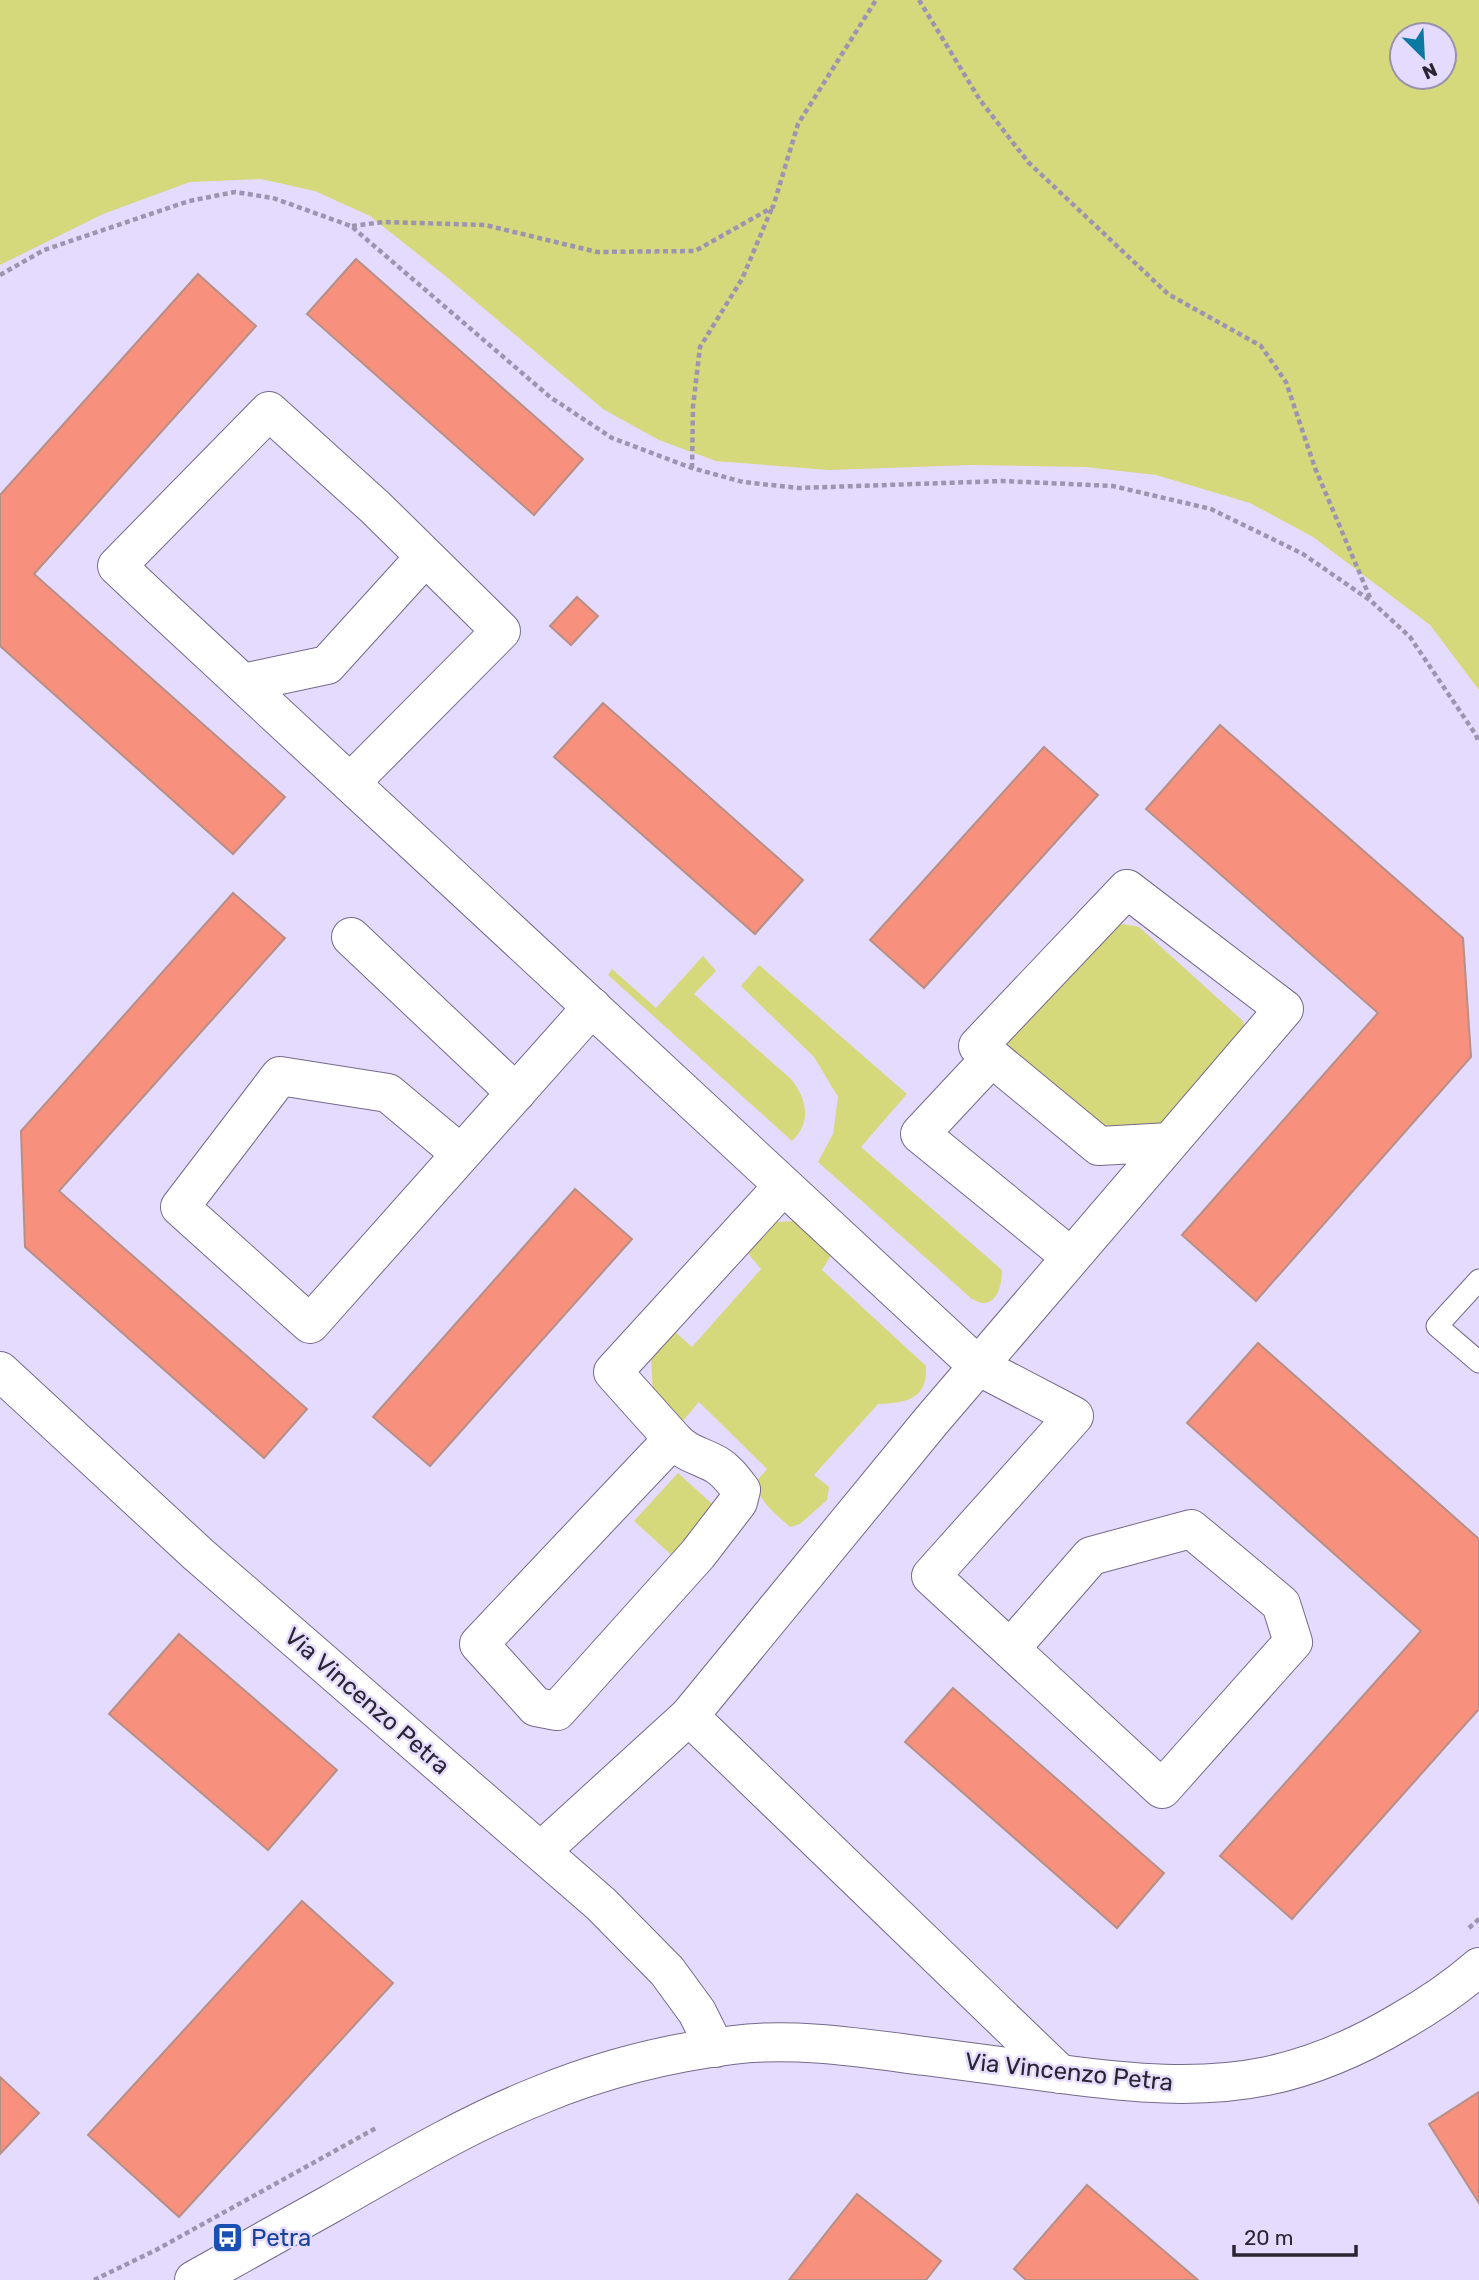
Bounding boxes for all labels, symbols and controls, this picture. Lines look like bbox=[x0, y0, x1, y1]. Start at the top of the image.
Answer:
north arrow bbox=[1388, 21, 1458, 91]
text: N bbox=[1419, 58, 1441, 84]
street label: Via Vincenzo Petra bbox=[279, 1622, 455, 1780]
street label: Via Vincenzo Petra bbox=[964, 2047, 1174, 2097]
scale bar bbox=[1234, 2214, 1356, 2258]
bus stop icon: Petra bbox=[211, 2221, 245, 2255]
place label: Petra bbox=[251, 2224, 311, 2252]
text: 20 m bbox=[1244, 2225, 1293, 2250]

